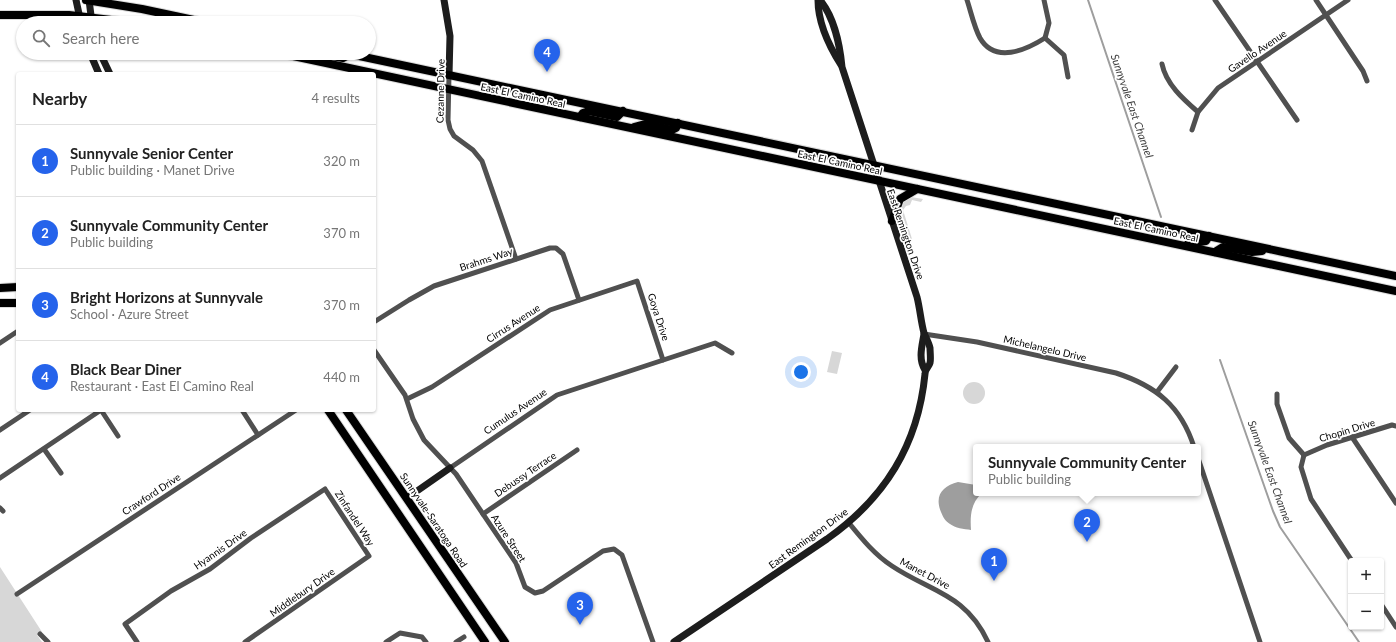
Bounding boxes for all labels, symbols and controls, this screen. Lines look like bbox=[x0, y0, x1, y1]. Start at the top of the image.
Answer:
search box bbox=[16, 16, 376, 60]
icon: search bbox=[30, 27, 52, 49]
street label: Gavello Avenue bbox=[1225, 27, 1289, 75]
text: Search here bbox=[62, 29, 139, 47]
pin: 4 bbox=[534, 39, 560, 72]
water label: Sunnyvale East Channel bbox=[1109, 52, 1157, 160]
street label: Cezanne Drive bbox=[433, 59, 447, 123]
street label: East El Camino Real bbox=[479, 80, 567, 110]
text: Nearby bbox=[32, 88, 87, 109]
text: 4 results bbox=[312, 90, 360, 106]
text: Sunnyvale Senior Center bbox=[70, 144, 233, 162]
street label: East El Camino Real bbox=[796, 147, 884, 177]
text: 1 bbox=[41, 153, 49, 169]
text: 320 m bbox=[323, 153, 360, 169]
text: Public building · Manet Drive bbox=[70, 162, 235, 178]
street label: East Remington Drive bbox=[885, 187, 927, 281]
street label: East El Camino Real bbox=[1112, 214, 1200, 244]
text: Sunnyvale Community Center bbox=[70, 216, 268, 234]
text: 2 bbox=[41, 225, 49, 241]
text: 370 m bbox=[323, 225, 360, 241]
text: Public building bbox=[70, 234, 153, 250]
street label: Brahms Way bbox=[458, 244, 515, 273]
text: Bright Horizons at Sunnyvale bbox=[70, 288, 263, 306]
street label: Goya Drive bbox=[646, 292, 672, 342]
text: 3 bbox=[41, 297, 49, 313]
text: 370 m bbox=[323, 297, 360, 313]
street label: Cirrus Avenue bbox=[484, 301, 542, 345]
text: School · Azure Street bbox=[70, 306, 189, 322]
street label: Michelangelo Drive bbox=[1002, 333, 1088, 363]
text: Black Bear Diner bbox=[70, 360, 181, 378]
your location bbox=[791, 362, 811, 382]
text: 4 bbox=[41, 369, 49, 385]
text: 440 m bbox=[323, 369, 360, 385]
text: Restaurant · East El Camino Real bbox=[70, 378, 254, 394]
street label: Cumulus Avenue bbox=[481, 385, 549, 437]
street label: Chopin Drive bbox=[1318, 416, 1376, 444]
water label: Sunnyvale East Channel bbox=[1246, 418, 1295, 526]
popup bbox=[973, 444, 1201, 496]
street label: Debussy Terrace bbox=[492, 449, 558, 499]
text: Sunnyvale Community Center bbox=[988, 453, 1186, 471]
street label: Sunnyvale-Saratoga Road bbox=[398, 470, 470, 570]
street label: Crawford Drive bbox=[119, 471, 183, 517]
text: Public building bbox=[988, 471, 1071, 487]
street label: Zinfandel Way bbox=[333, 488, 378, 549]
street label: East Remington Drive bbox=[766, 505, 850, 571]
pin: 2 bbox=[1074, 509, 1100, 542]
street label: Azure Street bbox=[489, 512, 529, 564]
street label: Hyannis Drive bbox=[191, 526, 249, 572]
pin: 1 bbox=[981, 548, 1007, 581]
street label: Manet Drive bbox=[898, 555, 952, 591]
map controls bbox=[1348, 558, 1384, 630]
button: + bbox=[1348, 558, 1384, 594]
street label: Middlebury Drive bbox=[267, 565, 337, 619]
pin: 3 bbox=[567, 592, 593, 625]
button: − bbox=[1348, 594, 1384, 630]

